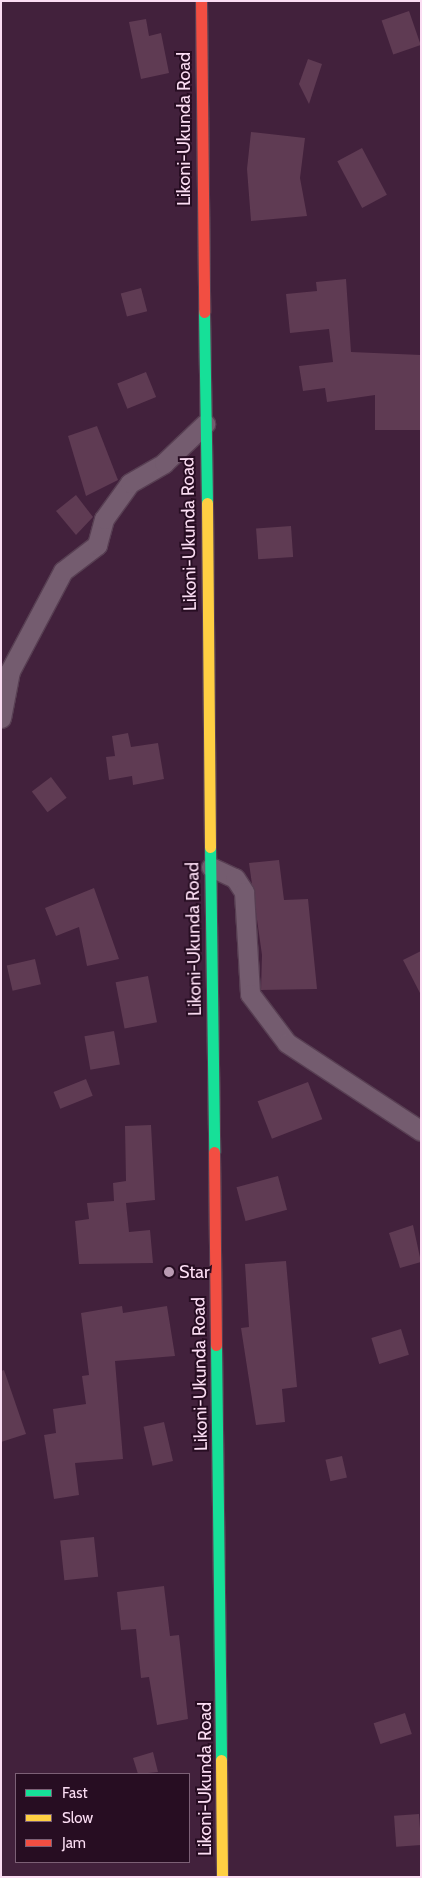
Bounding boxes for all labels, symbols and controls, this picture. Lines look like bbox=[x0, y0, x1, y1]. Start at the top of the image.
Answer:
street label: Likoni-Ukunda Road bbox=[173, 52, 195, 206]
street label: Likoni-Ukunda Road bbox=[177, 457, 201, 611]
street label: Likoni-Ukunda Road bbox=[182, 862, 206, 1016]
place label: Star bbox=[179, 1261, 210, 1283]
marker: Star bbox=[163, 1266, 175, 1278]
street label: Likoni-Ukunda Road bbox=[188, 1297, 212, 1451]
street label: Likoni-Ukunda Road bbox=[194, 1702, 216, 1856]
legend bbox=[15, 1773, 190, 1863]
text: Fast bbox=[62, 1784, 87, 1802]
text: Slow bbox=[62, 1809, 93, 1827]
text: Jam bbox=[62, 1834, 86, 1852]

